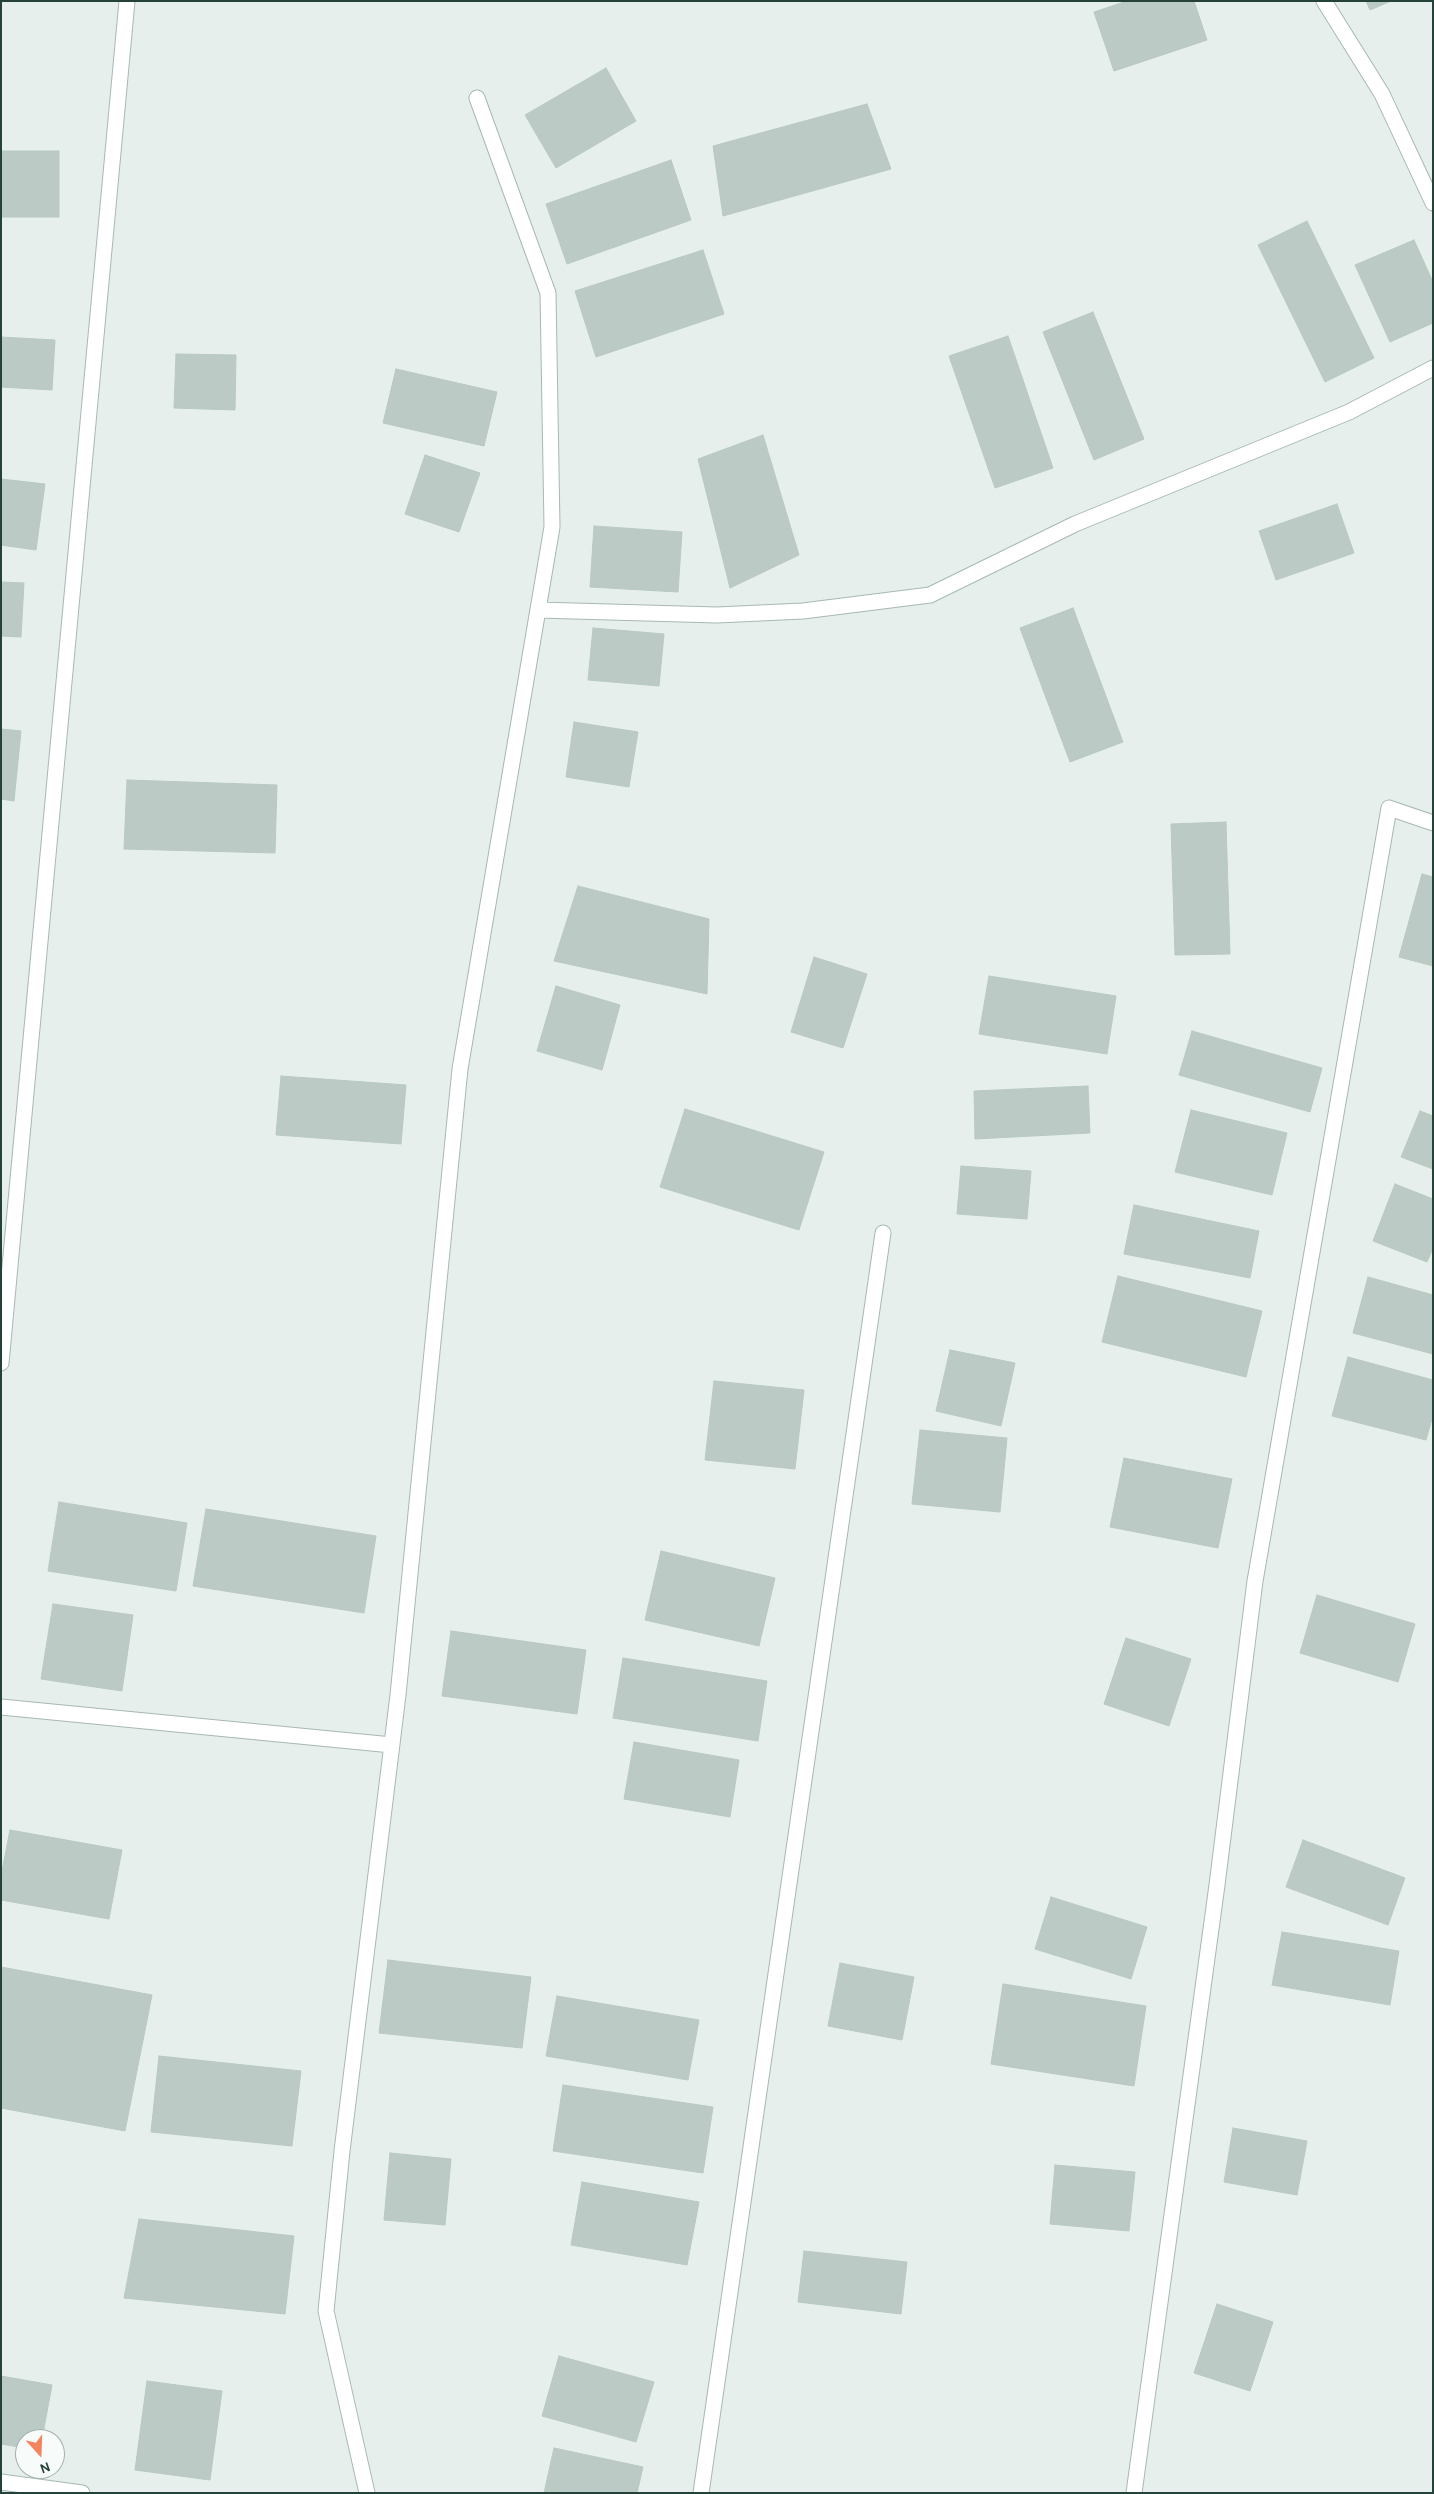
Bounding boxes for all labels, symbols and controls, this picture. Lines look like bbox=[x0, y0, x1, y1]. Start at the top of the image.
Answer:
north arrow bbox=[15, 2429, 65, 2479]
text: N bbox=[37, 2458, 53, 2477]

